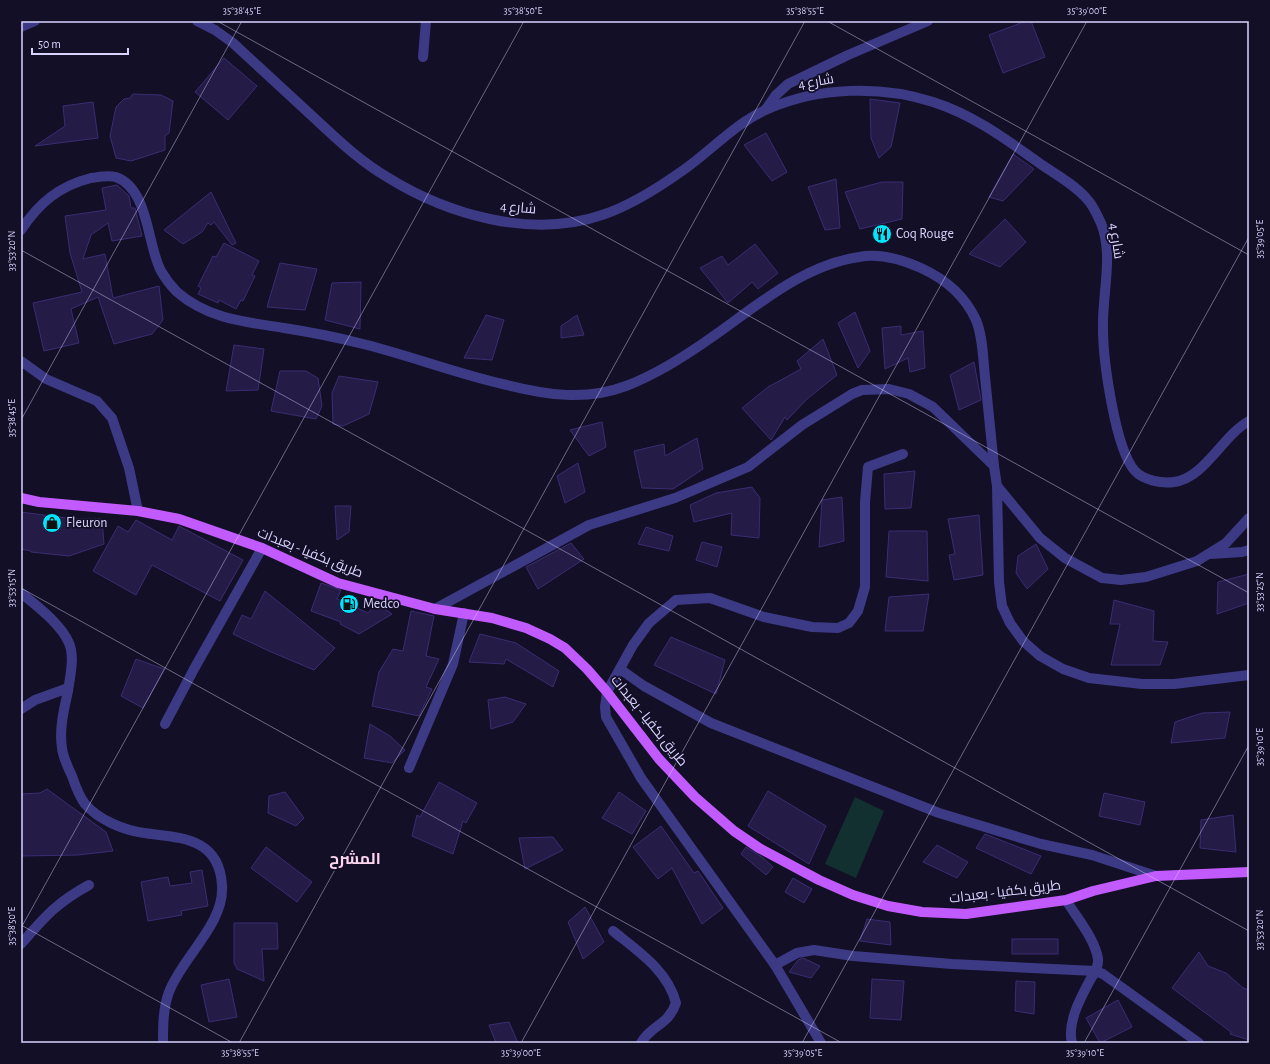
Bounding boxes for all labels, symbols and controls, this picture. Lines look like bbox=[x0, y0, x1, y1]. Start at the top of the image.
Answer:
text: 35°38'45"E bbox=[223, 6, 261, 16]
text: 35°38'50"E bbox=[504, 6, 543, 16]
text: 35°38'55"E bbox=[786, 6, 824, 16]
text: 35°39'00"E bbox=[1067, 6, 1107, 16]
scale bar bbox=[32, 30, 128, 56]
text: 50 m bbox=[38, 38, 61, 50]
street label: شارع 4 bbox=[797, 72, 835, 93]
street label: شارع 4 bbox=[499, 199, 537, 218]
text: 35°39'05"E bbox=[1255, 219, 1265, 258]
street label: شارع 4 bbox=[1105, 222, 1126, 260]
restaurant icon: Coq Rouge bbox=[871, 223, 893, 245]
place label: Coq Rouge bbox=[896, 227, 954, 241]
text: 33°53'20"N bbox=[7, 231, 17, 271]
text: 35°38'45"E bbox=[7, 399, 17, 437]
shop icon: Fleuron bbox=[41, 512, 63, 534]
place label: Fleuron bbox=[66, 516, 107, 530]
street label: طريق بكفيا - بعبدات bbox=[255, 525, 365, 581]
text: 33°53'15"N bbox=[7, 569, 17, 607]
text: 33°53'25"N bbox=[1255, 572, 1265, 612]
fuel station icon: Medco bbox=[338, 593, 360, 615]
place label: Medco bbox=[363, 597, 400, 611]
street label: طريق بكفيا - بعبدات bbox=[607, 673, 690, 770]
text: 35°39'10"E bbox=[1255, 728, 1265, 766]
district label: المشرح bbox=[329, 850, 381, 869]
street label: طريق بكفيا - بعبدات bbox=[948, 878, 1062, 907]
text: 35°38'50"E bbox=[7, 906, 17, 945]
text: 33°53'20"N bbox=[1255, 910, 1265, 950]
text: 35°38'55"E bbox=[221, 1048, 259, 1058]
text: 35°39'00"E bbox=[501, 1048, 541, 1058]
text: 35°39'05"E bbox=[784, 1048, 823, 1058]
text: 35°39'10"E bbox=[1066, 1048, 1104, 1058]

